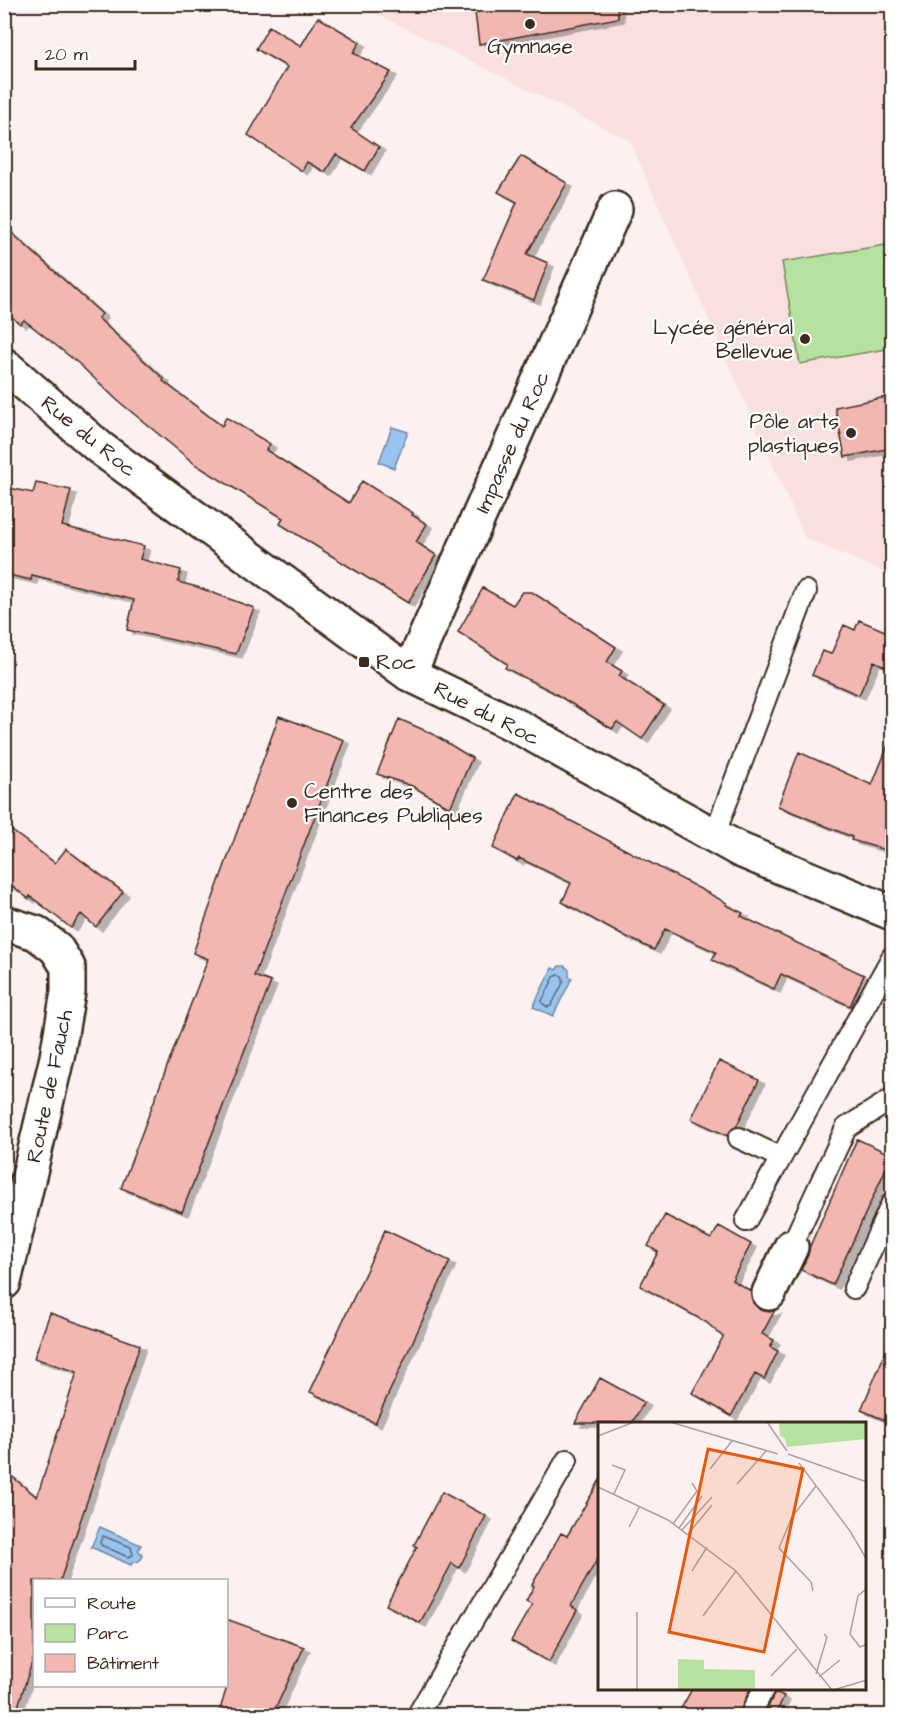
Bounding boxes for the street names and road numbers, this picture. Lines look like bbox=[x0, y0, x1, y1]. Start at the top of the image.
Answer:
street label: Impasse du Roc bbox=[468, 367, 558, 518]
street label: Rue du Roc bbox=[35, 389, 143, 484]
street label: Rue du Roc bbox=[429, 674, 545, 753]
street label: Route de Fauch bbox=[19, 1006, 80, 1165]

